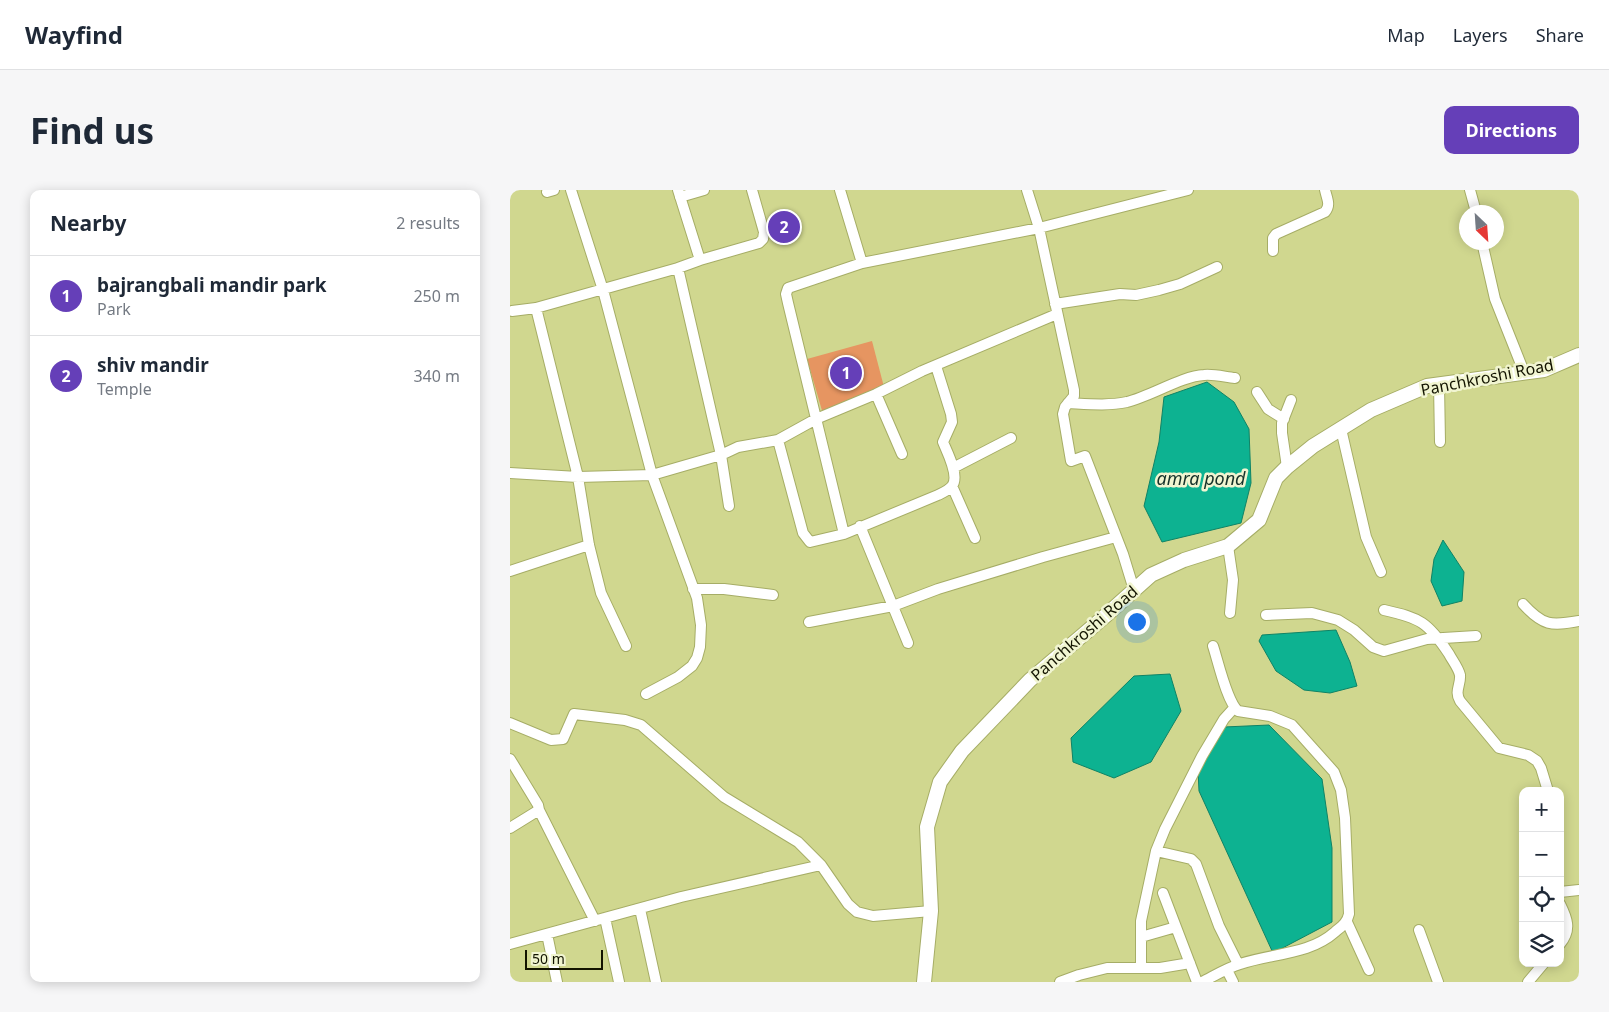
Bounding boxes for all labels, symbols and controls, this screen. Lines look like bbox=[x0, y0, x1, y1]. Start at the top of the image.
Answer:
text: Wayfind bbox=[25, 18, 123, 51]
text: Map bbox=[1387, 23, 1425, 47]
text: Layers bbox=[1453, 23, 1508, 47]
text: Share bbox=[1536, 23, 1584, 47]
button: Directions bbox=[1444, 106, 1579, 154]
text: Find us bbox=[30, 107, 154, 154]
north arrow bbox=[1459, 205, 1504, 250]
pin: 2 bbox=[768, 208, 800, 246]
text: Nearby bbox=[50, 209, 126, 237]
text: 2 results bbox=[396, 212, 460, 234]
text: bajrangbali mandir park bbox=[97, 272, 327, 298]
text: 1 bbox=[61, 285, 71, 307]
text: 250 m bbox=[413, 285, 460, 307]
text: Park bbox=[97, 298, 131, 320]
text: shiv mandir bbox=[97, 352, 209, 378]
street label: Panchkroshi Road bbox=[1419, 353, 1555, 401]
pin: 1 bbox=[830, 354, 862, 392]
text: 2 bbox=[61, 365, 71, 387]
text: 340 m bbox=[413, 365, 460, 387]
text: Temple bbox=[97, 378, 152, 400]
water label: amra pond bbox=[1156, 466, 1246, 490]
street label: Panchkroshi Road bbox=[1026, 580, 1142, 686]
your location bbox=[1124, 609, 1150, 635]
map controls bbox=[1519, 787, 1564, 967]
button: + bbox=[1519, 787, 1564, 832]
button: − bbox=[1519, 832, 1564, 877]
button: locate bbox=[1519, 877, 1564, 922]
button: layers bbox=[1519, 922, 1564, 967]
scale bar bbox=[525, 947, 602, 970]
text: 50 m bbox=[532, 949, 565, 968]

